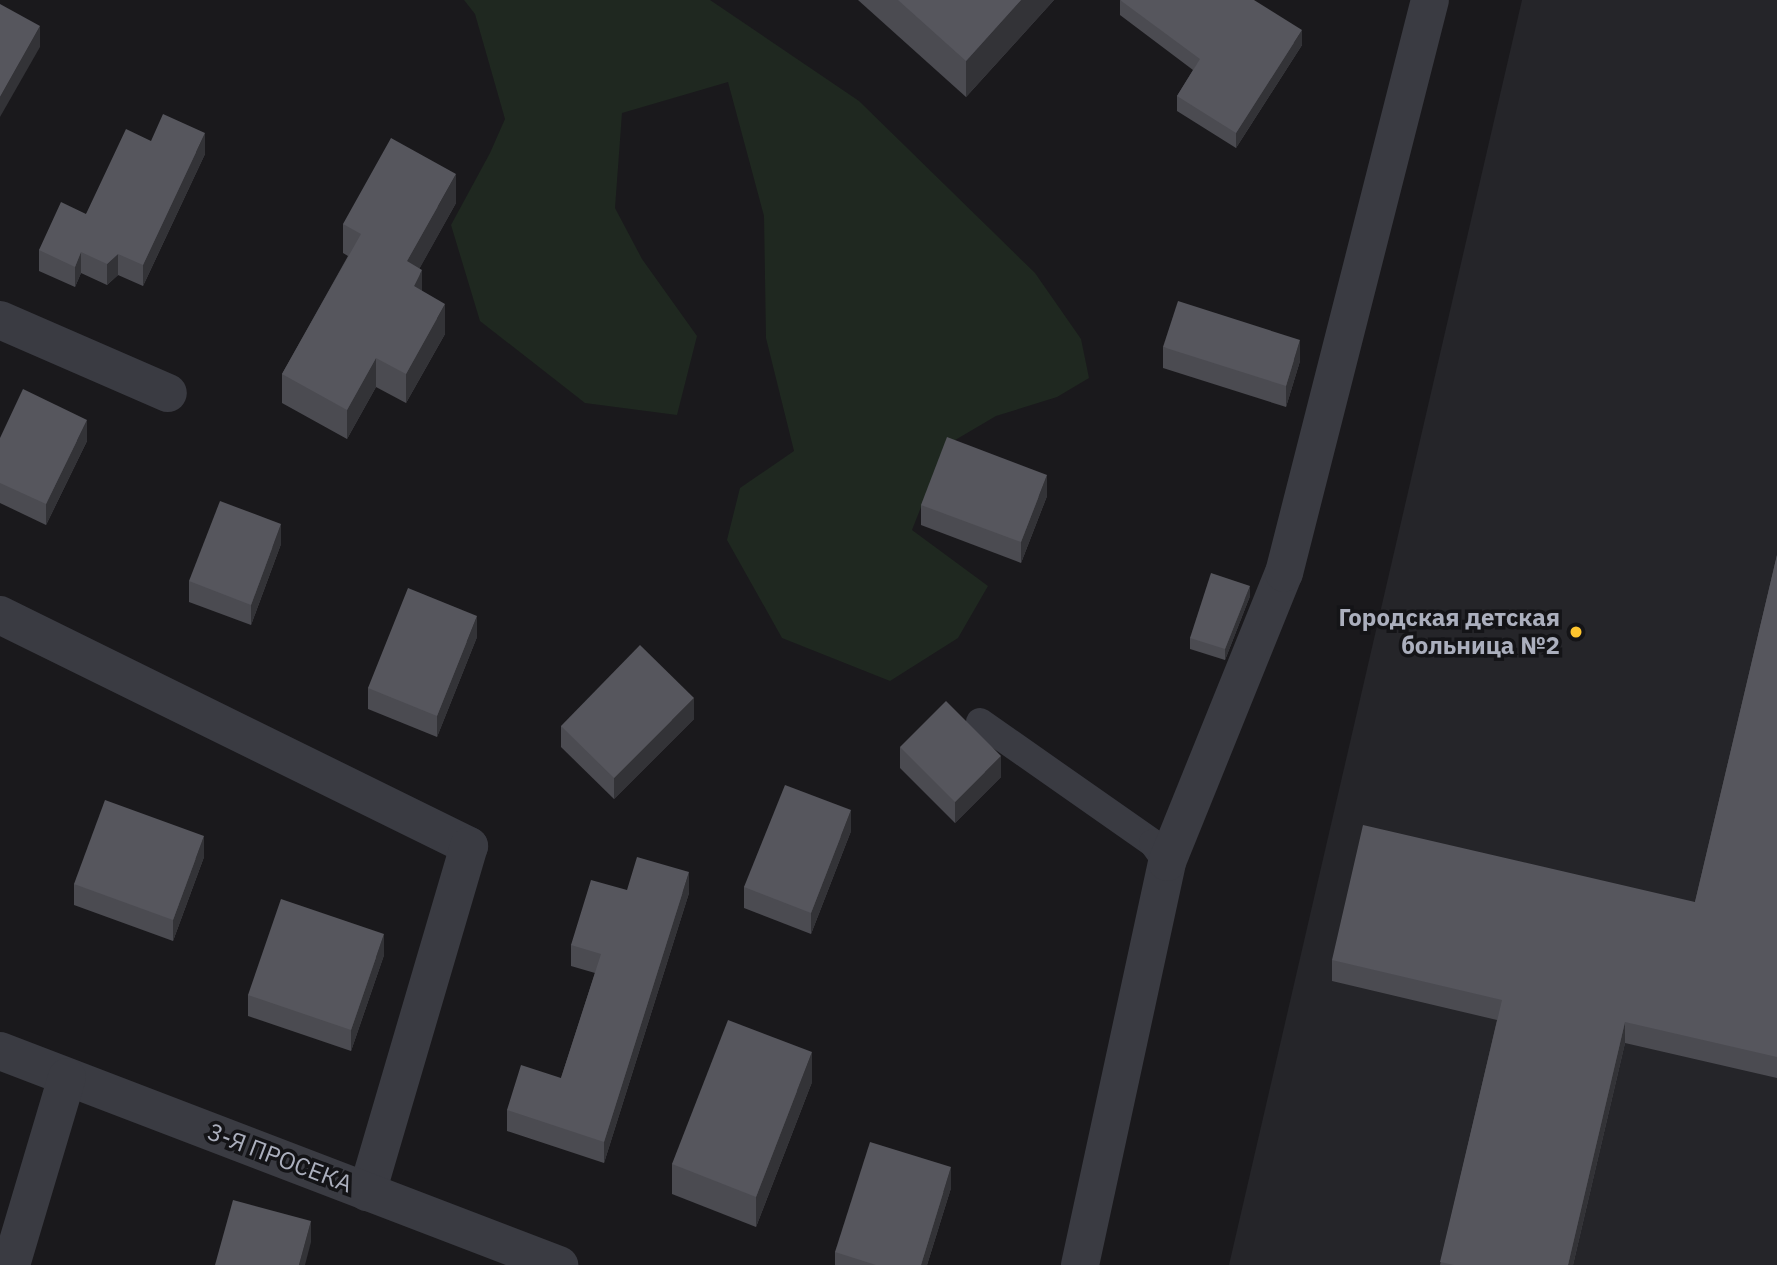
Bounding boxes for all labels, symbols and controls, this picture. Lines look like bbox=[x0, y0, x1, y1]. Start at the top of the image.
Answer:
place label: Городская детская больница №2 bbox=[1339, 604, 1560, 660]
marker: Городская детская больница №2 bbox=[1566, 622, 1586, 642]
street label: 3-Я ПРОСЕКА bbox=[203, 1117, 357, 1199]

